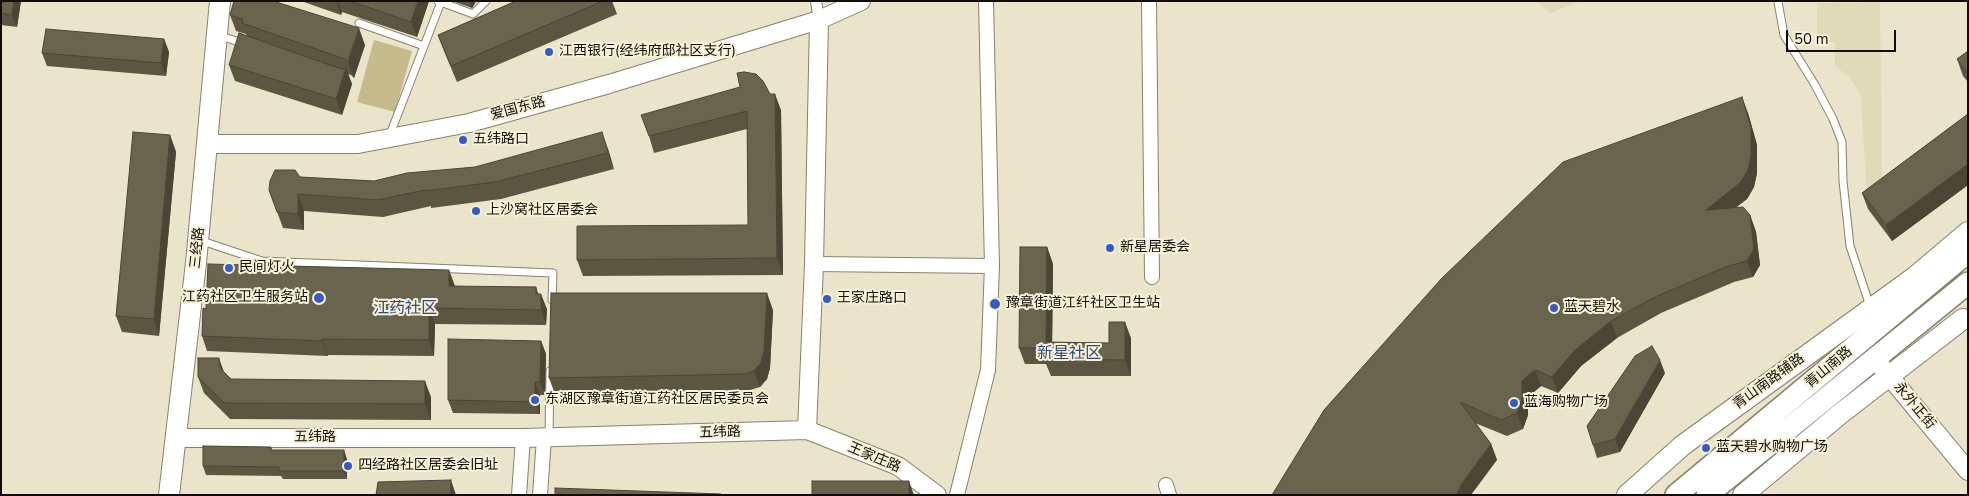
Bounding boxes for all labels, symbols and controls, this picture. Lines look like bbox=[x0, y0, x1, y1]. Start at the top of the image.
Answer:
scale bar bbox=[1789, 20, 1899, 52]
text: 50 m bbox=[1794, 29, 1829, 49]
place label: 江西银行(经纬府邸社区支行) bbox=[559, 44, 736, 60]
marker: 江西银行(经纬府邸社区支行) bbox=[543, 46, 555, 58]
street label: 爱国东路 bbox=[489, 94, 547, 124]
place label: 五纬路口 bbox=[473, 132, 529, 148]
marker: 五纬路口 bbox=[457, 134, 469, 146]
place label: 上沙窝社区居委会 bbox=[486, 203, 598, 219]
marker: 上沙窝社区居委会 bbox=[470, 205, 482, 217]
street label: 三经路 bbox=[187, 226, 209, 270]
place label: 新星居委会 bbox=[1120, 240, 1190, 256]
marker: 新星居委会 bbox=[1104, 242, 1116, 254]
place label: 民间灯火 bbox=[239, 260, 295, 276]
marker: 民间灯火 bbox=[223, 262, 235, 274]
place label: 江药社区卫生服务站 bbox=[182, 290, 308, 306]
marker: 江药社区卫生服务站 bbox=[312, 291, 326, 305]
place label: 王家庄路口 bbox=[837, 291, 907, 307]
marker: 王家庄路口 bbox=[821, 293, 833, 305]
place label: 豫章街道江纤社区卫生站 bbox=[1006, 296, 1160, 312]
marker: 豫章街道江纤社区卫生站 bbox=[988, 297, 1002, 311]
district label: 江药社区 bbox=[373, 299, 437, 319]
place label: 蓝天碧水 bbox=[1564, 300, 1620, 316]
marker: 蓝天碧水 bbox=[1548, 302, 1560, 314]
district label: 新星社区 bbox=[1037, 344, 1101, 364]
street label: 青山南路 bbox=[1802, 344, 1856, 392]
street label: 青山南路辅路 bbox=[1730, 351, 1808, 413]
street label: 永外正街 bbox=[1890, 379, 1938, 433]
place label: 东湖区豫章街道江药社区居民委员会 bbox=[545, 392, 769, 408]
marker: 东湖区豫章街道江药社区居民委员会 bbox=[529, 394, 541, 406]
place label: 蓝海购物广场 bbox=[1524, 395, 1608, 411]
marker: 蓝海购物广场 bbox=[1508, 397, 1520, 409]
street label: 五纬路 bbox=[699, 424, 741, 442]
street label: 五纬路 bbox=[294, 430, 336, 446]
street label: 王家庄路 bbox=[845, 439, 903, 477]
place label: 蓝天碧水购物广场 bbox=[1716, 440, 1828, 456]
marker: 蓝天碧水购物广场 bbox=[1700, 442, 1712, 454]
place label: 四经路社区居委会旧址 bbox=[358, 458, 498, 474]
marker: 四经路社区居委会旧址 bbox=[342, 460, 354, 472]

